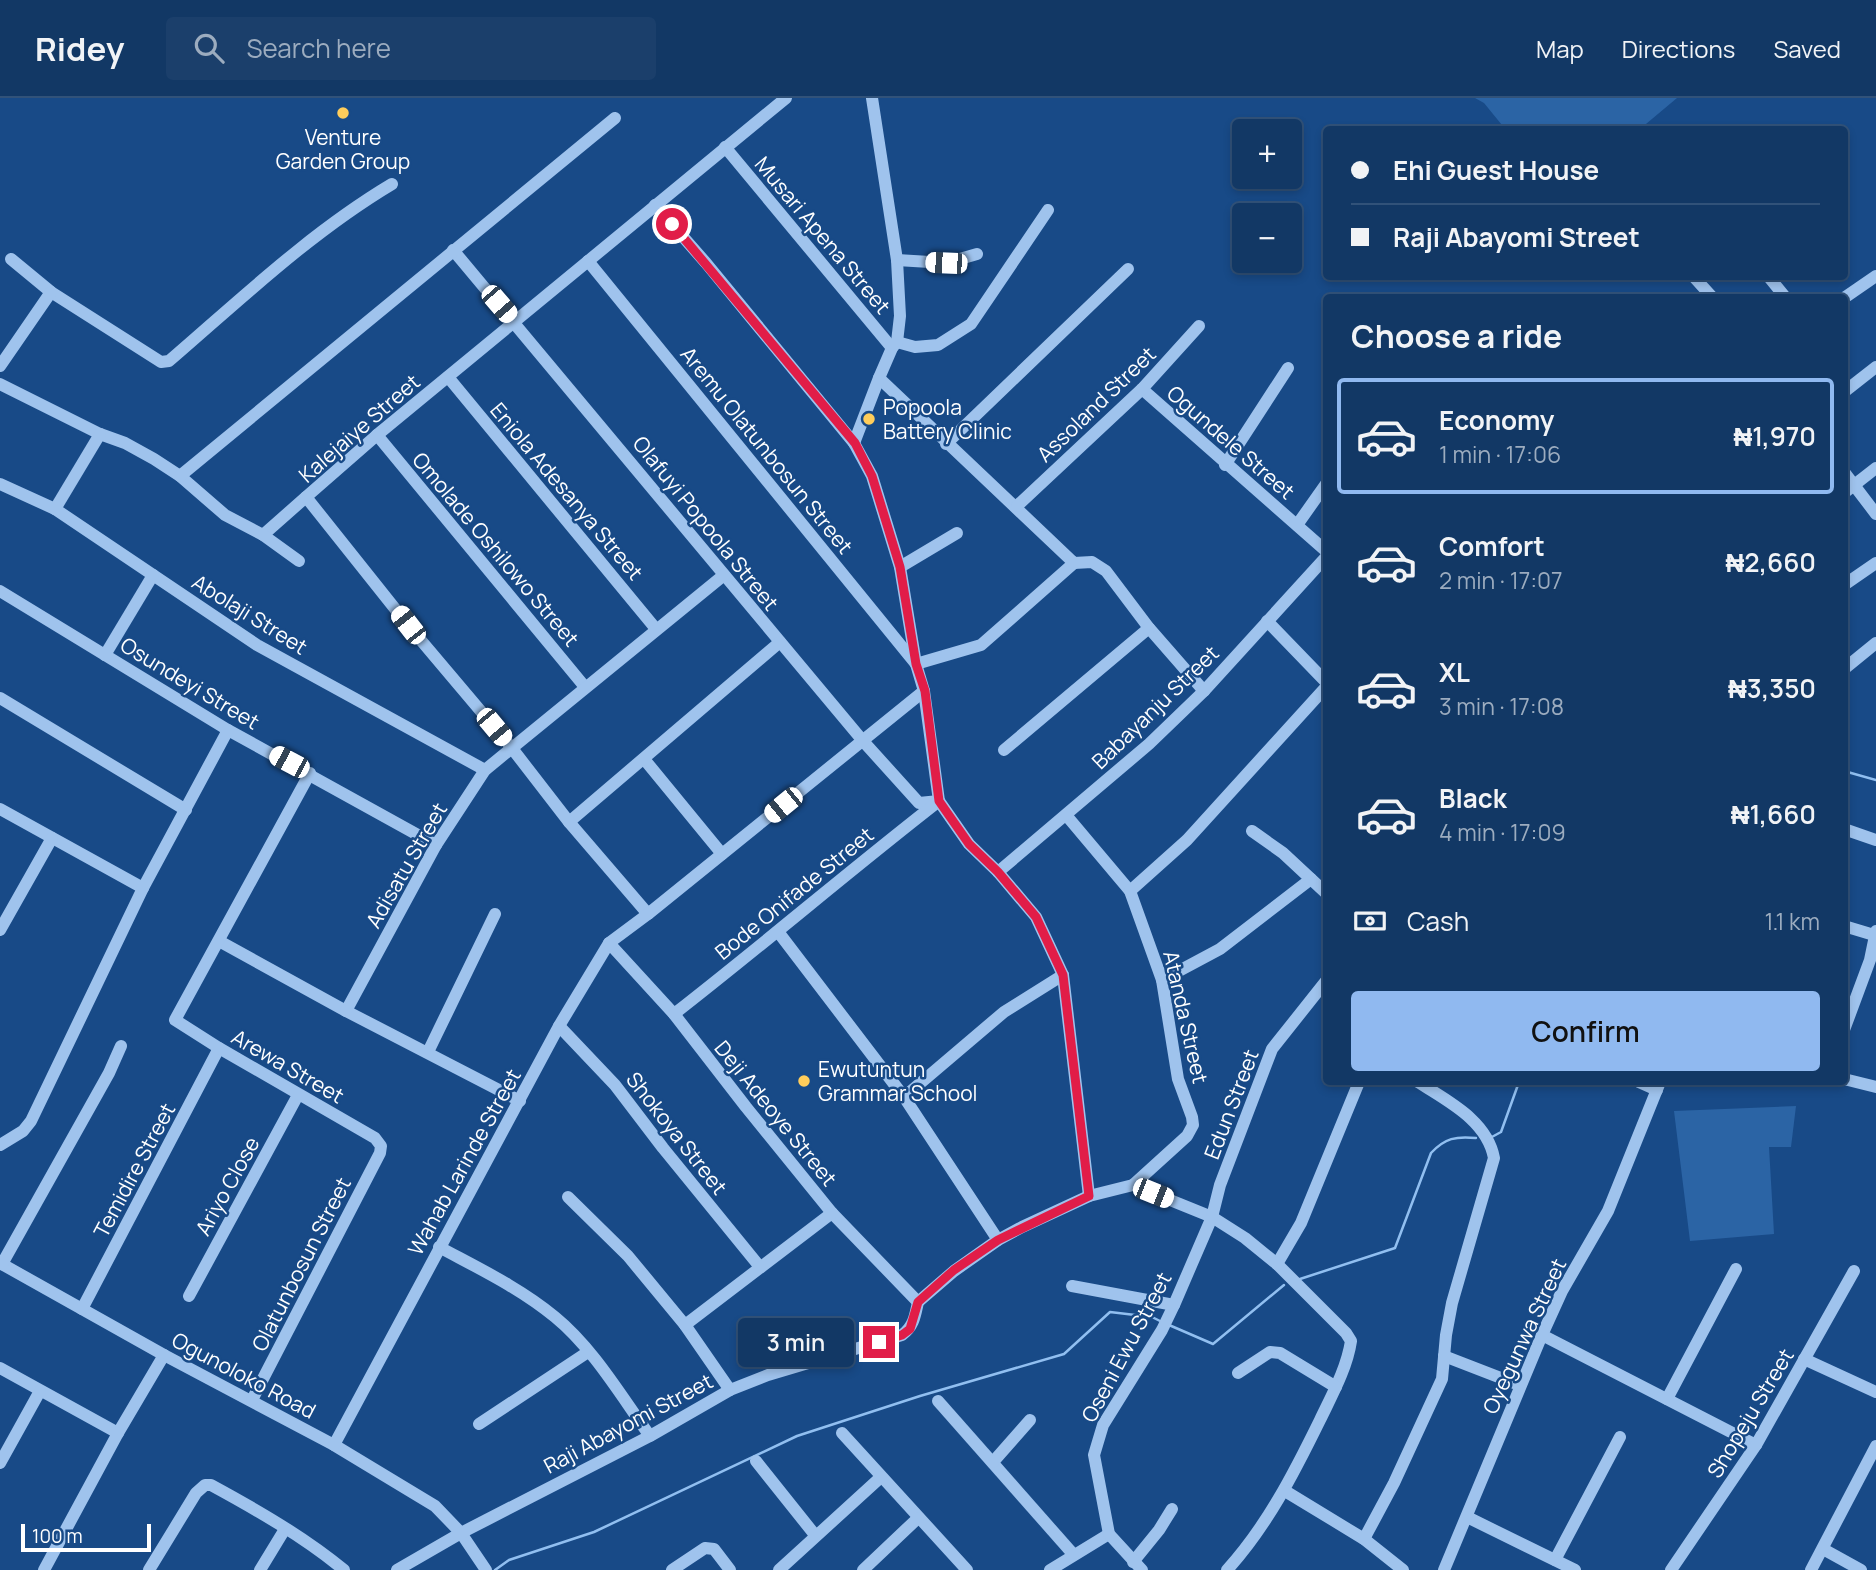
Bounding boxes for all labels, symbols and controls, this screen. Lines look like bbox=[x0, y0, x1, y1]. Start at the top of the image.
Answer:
search box bbox=[166, 17, 656, 80]
text: Ridey bbox=[35, 26, 124, 71]
icon: search bbox=[190, 29, 228, 67]
text: Search here bbox=[246, 30, 391, 66]
text: Map bbox=[1536, 32, 1584, 65]
text: Directions bbox=[1622, 32, 1735, 65]
text: Saved bbox=[1773, 32, 1841, 65]
marker: Venture Garden Group bbox=[335, 105, 351, 121]
map controls bbox=[1232, 119, 1302, 273]
button: + bbox=[1232, 119, 1302, 189]
place label: Venture Garden Group bbox=[276, 123, 410, 175]
street label: Musari Apena Street bbox=[749, 150, 897, 320]
text: Ehi Guest House bbox=[1393, 152, 1599, 188]
button: − bbox=[1232, 203, 1302, 273]
route start bbox=[656, 208, 688, 240]
text: Raji Abayomi Street bbox=[1393, 219, 1640, 255]
car bbox=[925, 252, 968, 274]
car bbox=[478, 281, 521, 327]
text: Choose a ride bbox=[1351, 314, 1562, 358]
street label: Assoland Street bbox=[1030, 340, 1162, 468]
street label: Aremu Olatunbosun Street bbox=[675, 341, 859, 559]
street label: Kalejaiye Street bbox=[292, 368, 426, 488]
street label: Ogundele Street bbox=[1161, 379, 1301, 505]
place label: Popoola Battery Clinic bbox=[883, 393, 1012, 445]
street label: Eniola Adesanya Street bbox=[484, 396, 650, 586]
text: Economy bbox=[1439, 402, 1554, 438]
icon: car bbox=[1355, 405, 1418, 468]
marker: Popoola Battery Clinic bbox=[861, 411, 877, 427]
text: ₦1,970 bbox=[1733, 418, 1816, 454]
street label: Olafuyi Popoola Street bbox=[627, 430, 785, 616]
text: 1 min · 17:06 bbox=[1439, 438, 1561, 470]
street label: Omolade Oshilowo Street bbox=[406, 446, 586, 652]
text: Comfort bbox=[1439, 528, 1545, 564]
icon: car bbox=[1355, 531, 1418, 594]
text: ₦2,660 bbox=[1725, 544, 1816, 580]
text: 2 min · 17:07 bbox=[1439, 564, 1563, 596]
street label: Abolaji Street bbox=[187, 567, 313, 661]
car bbox=[387, 602, 430, 648]
street label: Osundeyi Street bbox=[115, 630, 265, 736]
street label: Babayanju Street bbox=[1085, 639, 1225, 775]
text: XL bbox=[1439, 654, 1470, 690]
icon: car bbox=[1355, 657, 1418, 720]
text: ₦3,350 bbox=[1728, 670, 1816, 706]
text: 3 min · 17:08 bbox=[1439, 690, 1564, 722]
car bbox=[473, 704, 516, 750]
car bbox=[266, 743, 313, 781]
text: Black bbox=[1439, 780, 1507, 816]
icon: car bbox=[1355, 783, 1418, 846]
car bbox=[761, 784, 806, 826]
text: ₦1,660 bbox=[1731, 796, 1816, 832]
street label: Adisatu Street bbox=[359, 797, 453, 933]
text: 4 min · 17:09 bbox=[1439, 816, 1566, 848]
street label: Bode Onifade Street bbox=[709, 820, 879, 966]
icon: cash bbox=[1351, 902, 1389, 940]
text: Cash bbox=[1407, 903, 1469, 939]
text: 1.1 km bbox=[1764, 905, 1820, 937]
street label: Atanda Street bbox=[1157, 948, 1215, 1086]
button: Confirm bbox=[1351, 991, 1820, 1071]
street label: Arewa Street bbox=[227, 1022, 349, 1110]
street label: Deji Adeoye Street bbox=[709, 1034, 843, 1192]
street label: Edun Street bbox=[1197, 1045, 1265, 1163]
place label: Ewutuntun Grammar School bbox=[818, 1055, 977, 1107]
street label: Wahab Larinde Street bbox=[401, 1064, 527, 1260]
street label: Shokoya Street bbox=[620, 1066, 734, 1200]
marker: Ewutuntun Grammar School bbox=[796, 1073, 812, 1089]
street label: Temidire Street bbox=[87, 1098, 181, 1242]
street label: Ariyo Close bbox=[188, 1132, 266, 1240]
street label: Olatunbosun Street bbox=[245, 1172, 357, 1356]
car bbox=[1130, 1175, 1177, 1211]
street label: Oyegunwa Street bbox=[1476, 1254, 1572, 1418]
street label: Oseni Ewu Street bbox=[1075, 1267, 1177, 1427]
callout: 3 min bbox=[739, 1318, 854, 1366]
street label: Ogunoloko Road bbox=[167, 1325, 321, 1425]
text: 3 min bbox=[767, 1326, 825, 1358]
route end bbox=[863, 1326, 895, 1358]
street label: Shopeju Street bbox=[1700, 1343, 1800, 1483]
street label: Raji Abayomi Street bbox=[539, 1367, 717, 1479]
scale bar bbox=[21, 1521, 150, 1553]
text: 100 m bbox=[32, 1523, 83, 1549]

